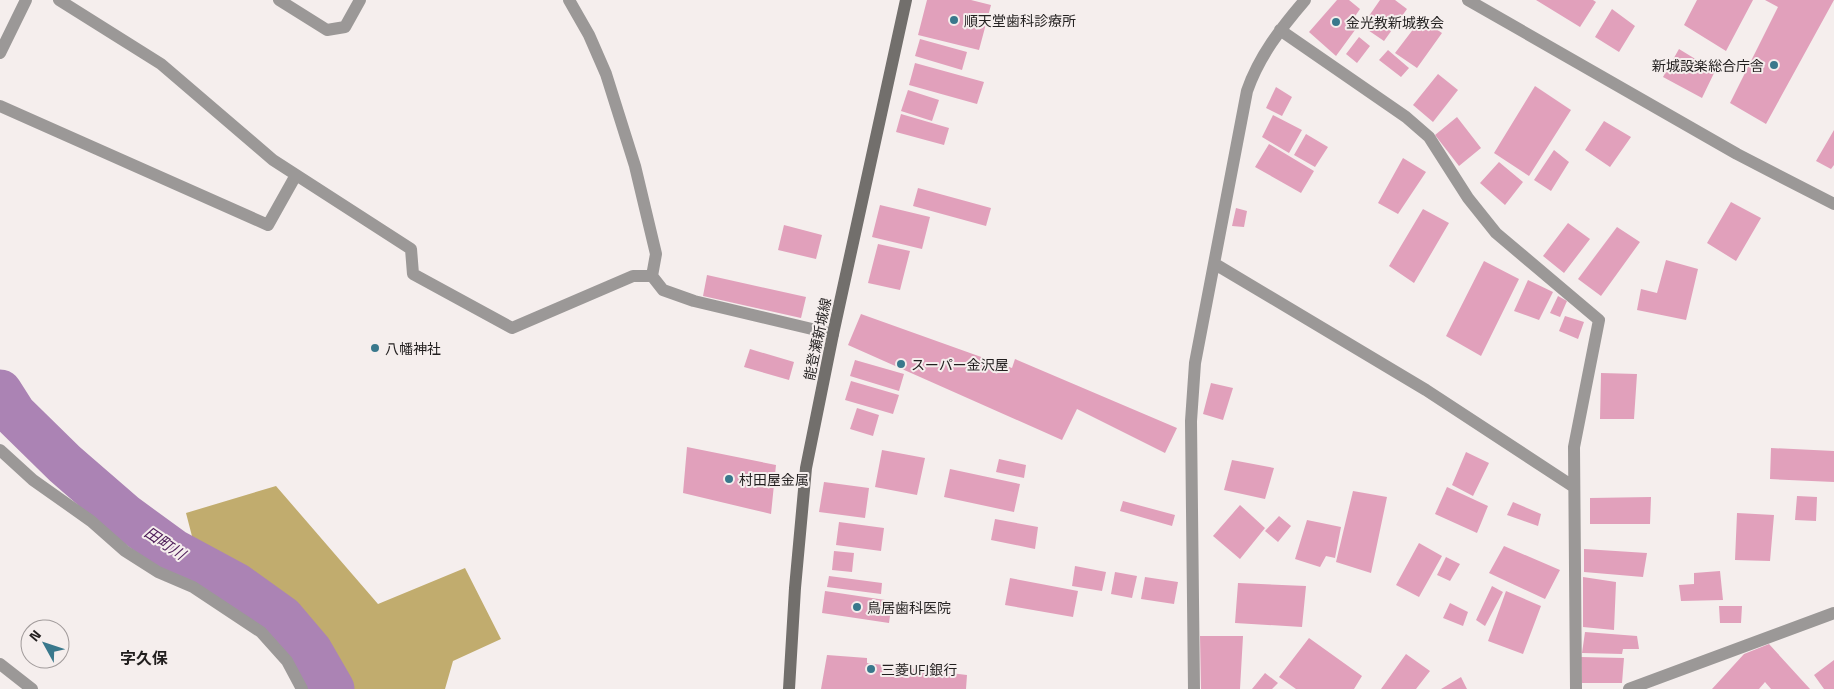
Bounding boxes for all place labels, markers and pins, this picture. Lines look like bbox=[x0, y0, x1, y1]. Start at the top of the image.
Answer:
place label: 順天堂歯科診療所 bbox=[964, 10, 1076, 31]
place label: 金光教新城教会 bbox=[1346, 12, 1444, 33]
marker: 順天堂歯科診療所 bbox=[948, 14, 960, 26]
marker: 金光教新城教会 bbox=[1330, 16, 1342, 28]
place label: 新城設楽総合庁舎 bbox=[1652, 55, 1764, 76]
marker: 新城設楽総合庁舎 bbox=[1768, 59, 1780, 71]
place label: 八幡神社 bbox=[385, 338, 441, 359]
marker: 八幡神社 bbox=[369, 342, 381, 354]
place label: スーパー金沢屋 bbox=[911, 354, 1009, 375]
marker: スーパー金沢屋 bbox=[895, 358, 907, 370]
place label: 村田屋金属 bbox=[739, 469, 809, 490]
marker: 村田屋金属 bbox=[723, 473, 735, 485]
place label: 鳥居歯科医院 bbox=[867, 597, 951, 618]
marker: 鳥居歯科医院 bbox=[851, 601, 863, 613]
place label: 三菱UFJ銀行 bbox=[881, 659, 957, 680]
marker: 三菱UFJ銀行 bbox=[865, 663, 877, 675]

